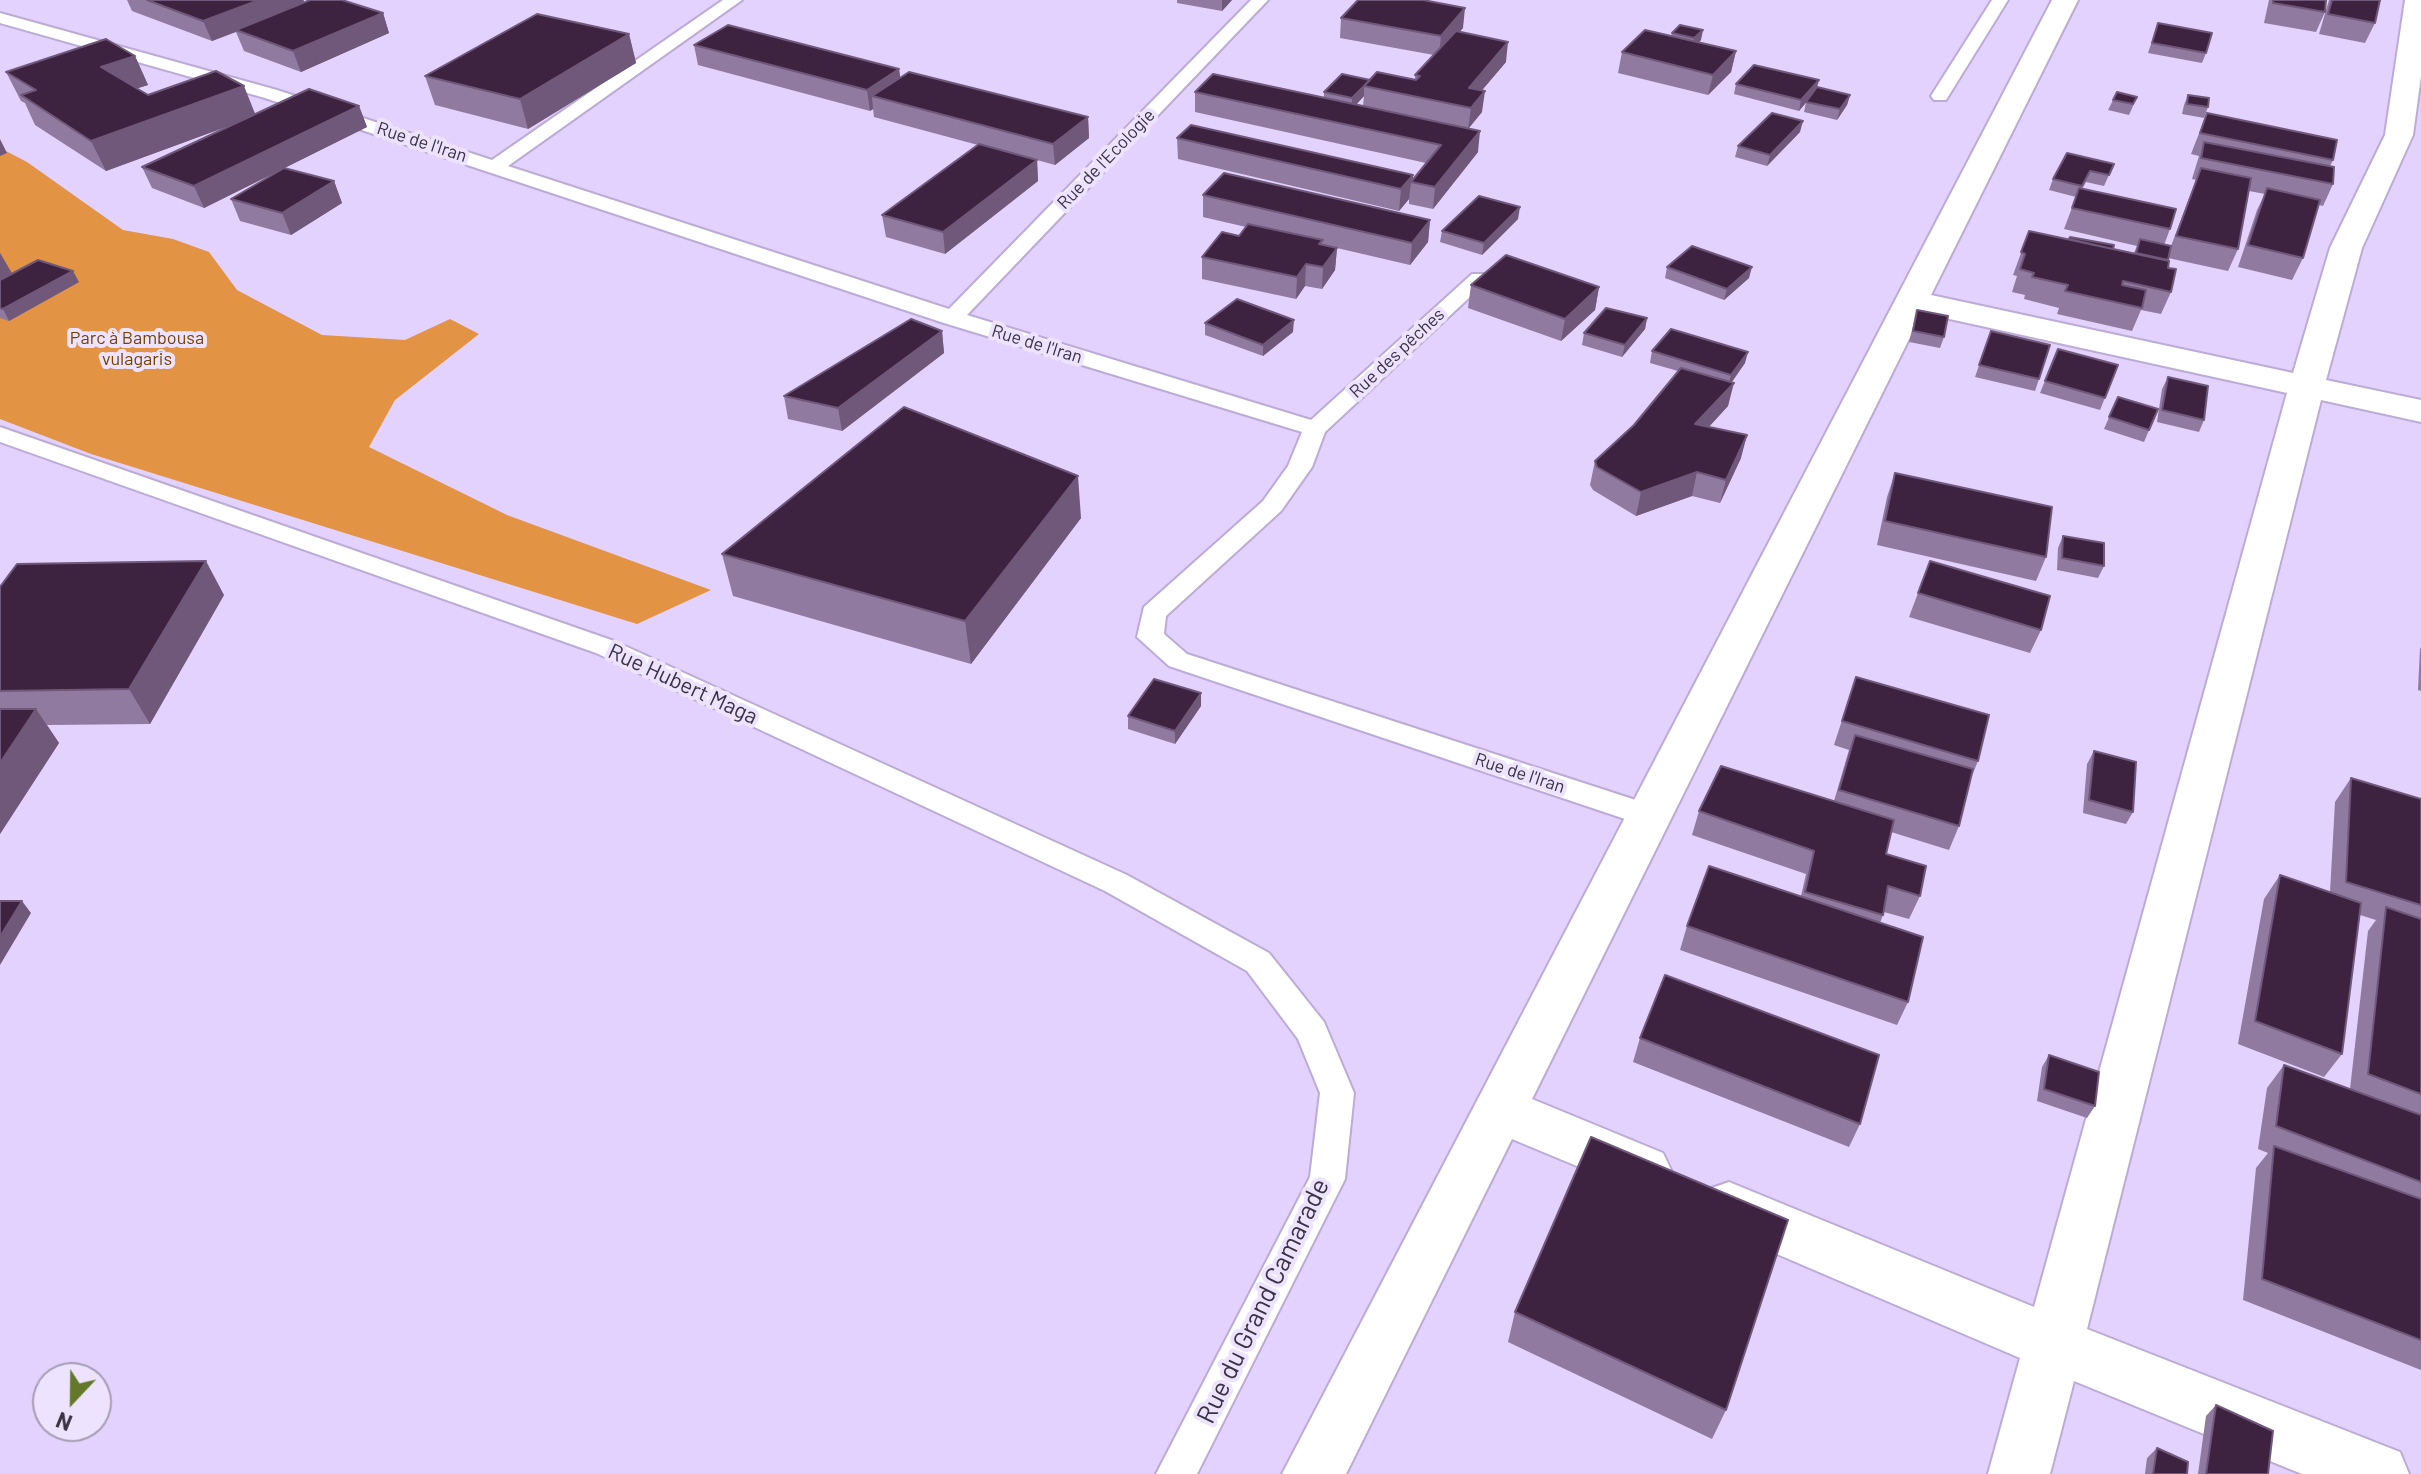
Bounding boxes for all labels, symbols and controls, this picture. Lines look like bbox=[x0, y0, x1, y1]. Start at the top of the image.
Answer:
street label: Rue de l'Ecologie bbox=[1053, 104, 1159, 214]
street label: Rue de l'Iran bbox=[374, 117, 470, 167]
street label: Rue des pêches bbox=[1345, 304, 1449, 402]
street label: Rue de l'Iran bbox=[989, 320, 1085, 368]
park label: Parc à Bambousa vulagaris bbox=[70, 327, 204, 370]
street label: Rue Hubert Maga bbox=[604, 638, 762, 730]
street label: Rue de l'Iran bbox=[1472, 748, 1568, 798]
street label: Rue du Grand Camarade bbox=[1190, 1173, 1336, 1429]
north arrow bbox=[32, 1362, 112, 1442]
text: N bbox=[52, 1408, 75, 1437]

